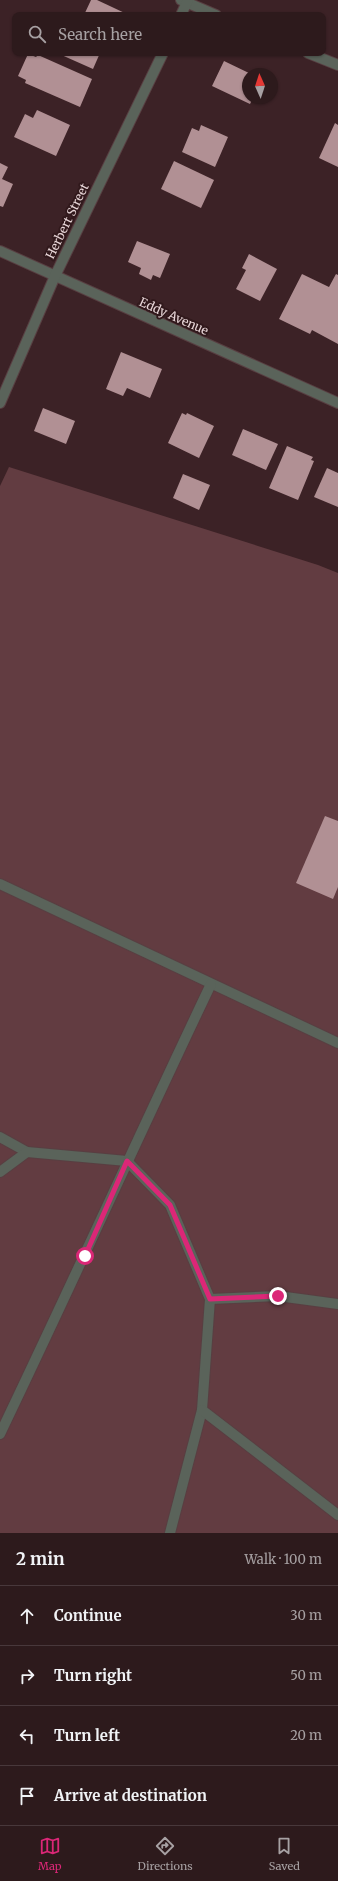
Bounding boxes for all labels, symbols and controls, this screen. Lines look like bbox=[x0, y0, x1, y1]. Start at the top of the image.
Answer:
search box bbox=[12, 12, 326, 56]
icon: search bbox=[26, 23, 48, 45]
text: Search here bbox=[58, 25, 142, 44]
north arrow bbox=[242, 68, 278, 104]
street label: Herbert Street bbox=[42, 181, 92, 261]
street label: Eddy Avenue bbox=[137, 294, 211, 338]
route start bbox=[76, 1247, 94, 1265]
route end bbox=[269, 1287, 287, 1305]
text: 2 min bbox=[16, 1548, 64, 1570]
text: Walk · 100 m bbox=[244, 1551, 322, 1568]
icon: ahead bbox=[16, 1605, 38, 1627]
text: Continue bbox=[54, 1606, 122, 1625]
text: 30 m bbox=[290, 1607, 322, 1624]
icon: right bbox=[16, 1665, 38, 1687]
text: Turn right bbox=[54, 1666, 132, 1685]
text: 50 m bbox=[290, 1667, 322, 1684]
icon: left bbox=[16, 1725, 38, 1747]
text: Turn left bbox=[54, 1726, 120, 1745]
text: 20 m bbox=[290, 1727, 322, 1744]
icon: arrive bbox=[16, 1785, 38, 1807]
text: Arrive at destination bbox=[54, 1786, 207, 1805]
tab: Map bbox=[38, 1835, 62, 1873]
tab: Directions bbox=[138, 1835, 193, 1873]
tab: Saved bbox=[269, 1835, 300, 1873]

